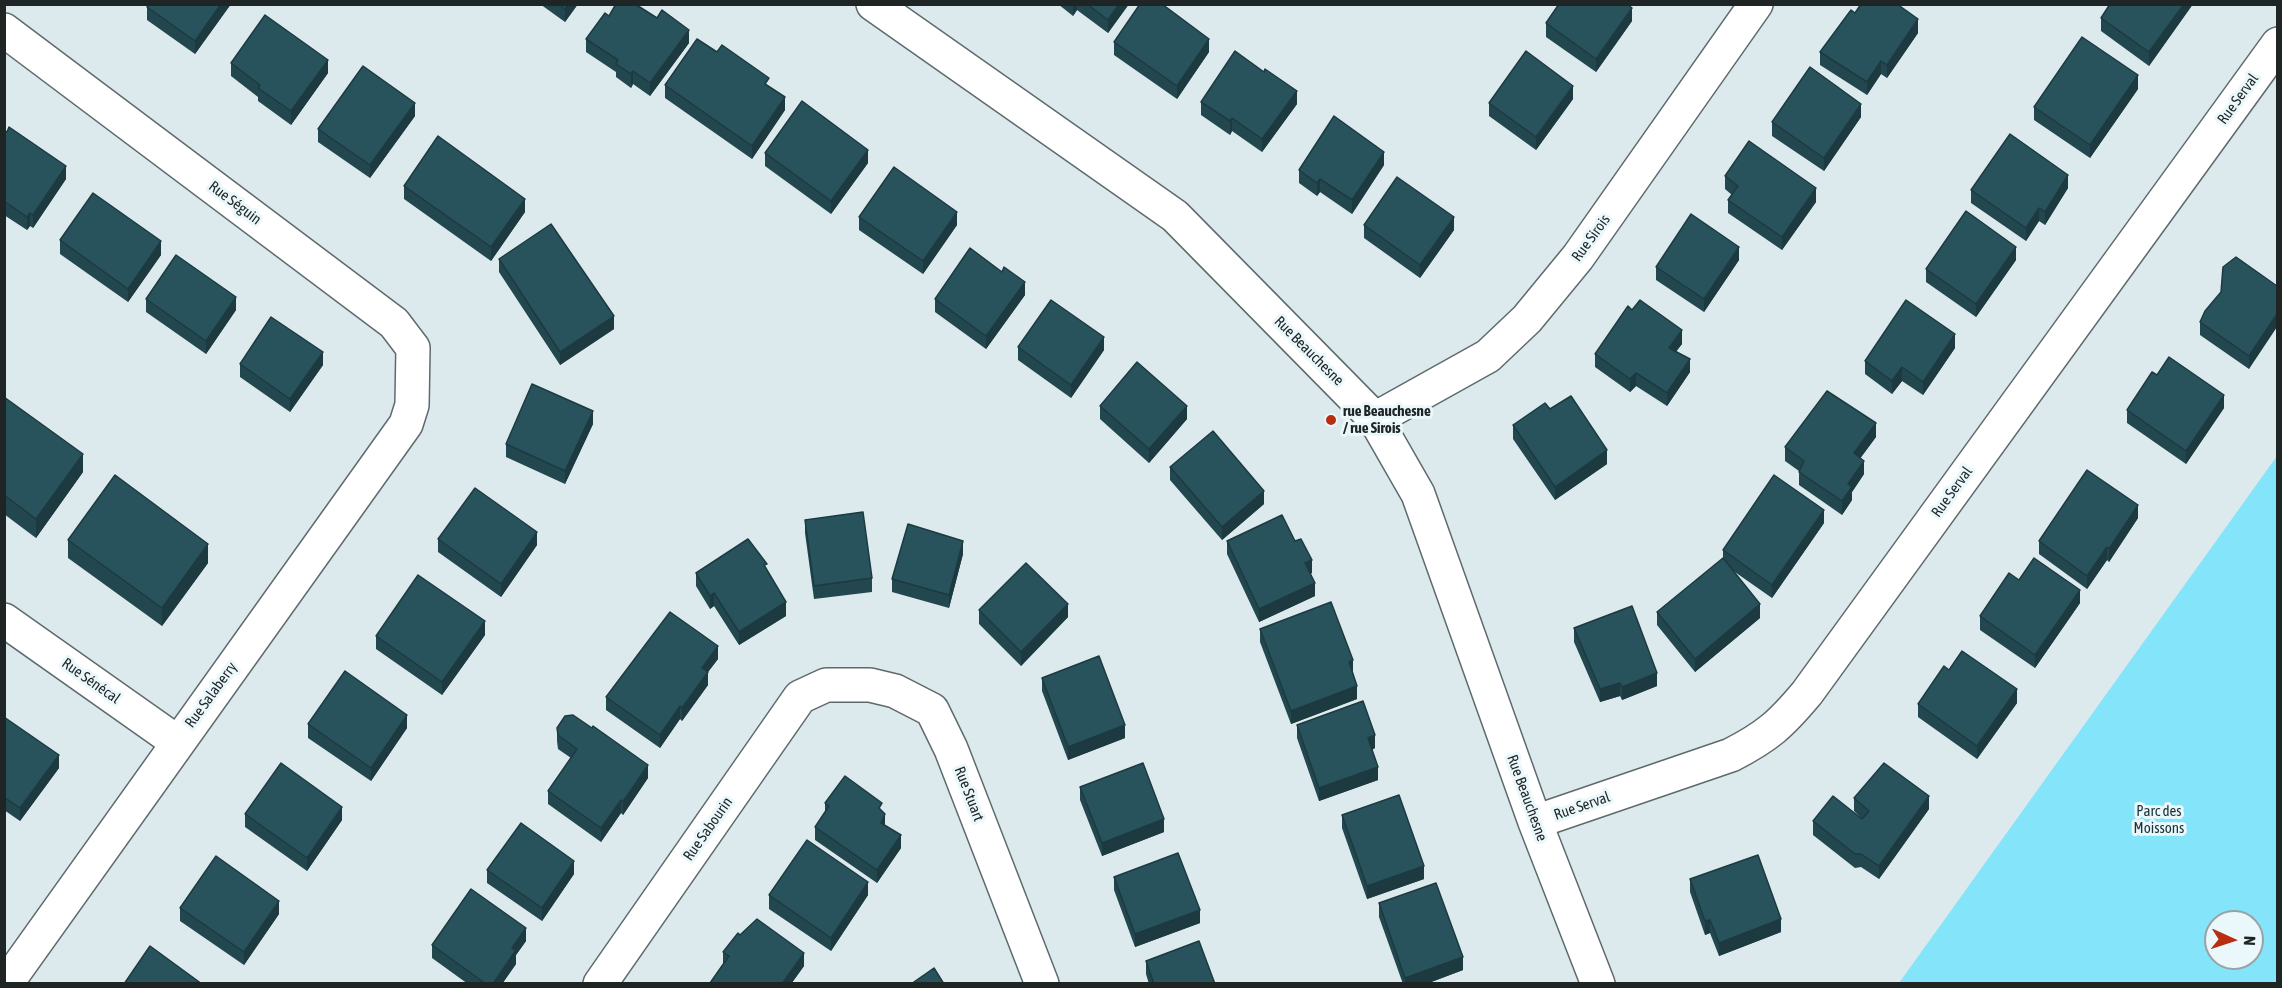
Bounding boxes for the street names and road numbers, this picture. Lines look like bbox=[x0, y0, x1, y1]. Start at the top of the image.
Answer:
street label: Rue Serval bbox=[2214, 70, 2262, 128]
street label: Rue Séguin bbox=[205, 177, 265, 229]
street label: Rue Sirois bbox=[1568, 211, 1614, 265]
street label: Rue Beauchesne bbox=[1271, 313, 1347, 389]
street label: Rue Serval bbox=[1928, 463, 1976, 521]
street label: Rue Sénécal bbox=[58, 654, 124, 708]
street label: Rue Salaberry bbox=[181, 659, 241, 731]
street label: Rue Beauchesne bbox=[1503, 752, 1551, 844]
street label: Rue Stuart bbox=[950, 764, 988, 824]
street label: Rue Serval bbox=[1552, 788, 1612, 824]
street label: Rue Sabourin bbox=[680, 794, 736, 864]

